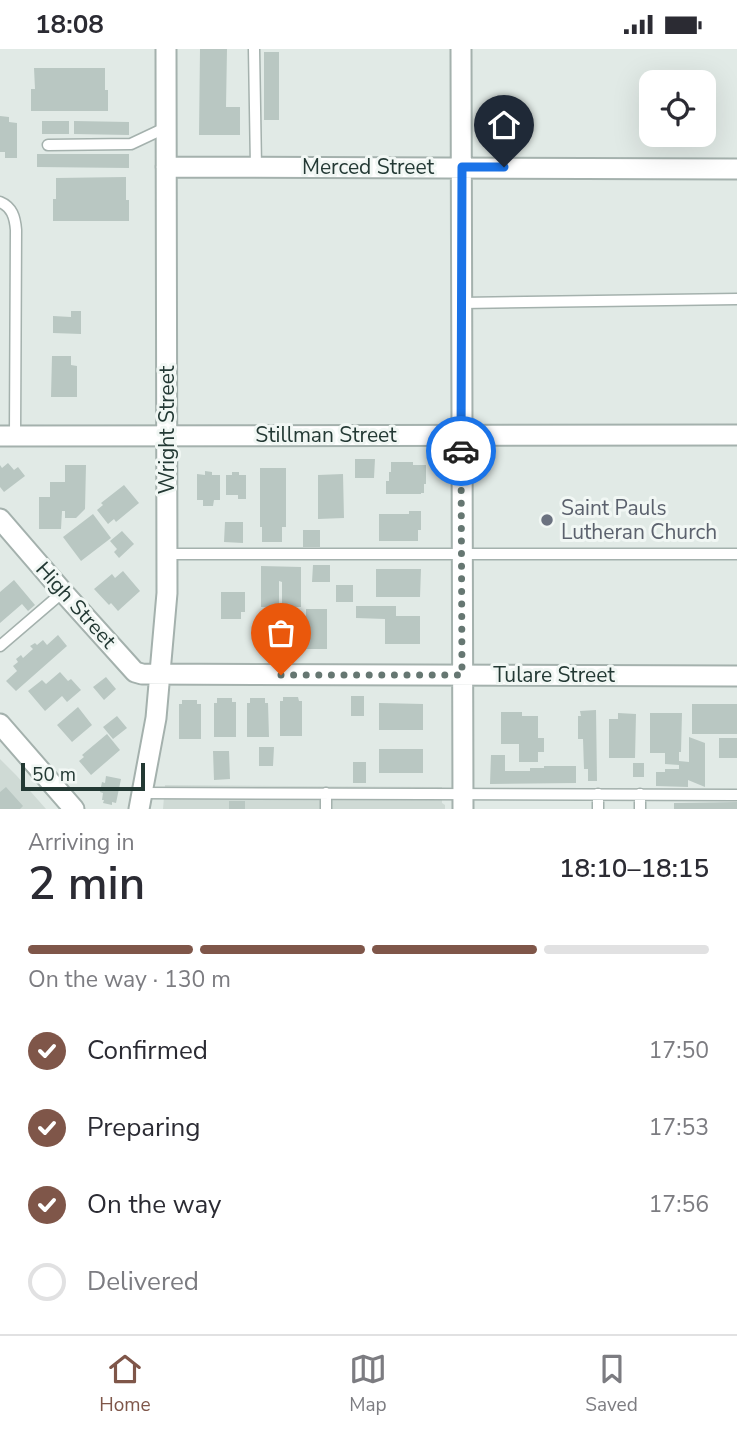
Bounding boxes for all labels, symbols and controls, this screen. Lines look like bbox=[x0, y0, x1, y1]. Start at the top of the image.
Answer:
text: 18:08 bbox=[35, 7, 104, 42]
map controls bbox=[639, 70, 716, 147]
button: locate bbox=[639, 70, 716, 147]
pin bbox=[474, 95, 534, 167]
icon: home bbox=[485, 106, 523, 144]
street label: Merced Street bbox=[302, 153, 435, 181]
street label: Wright Street bbox=[153, 365, 181, 494]
courier bbox=[426, 416, 496, 486]
street label: Stillman Street bbox=[255, 421, 397, 449]
icon: car bbox=[442, 432, 480, 470]
place label: Saint Pauls Lutheran Church bbox=[561, 494, 717, 546]
marker: Saint Pauls Lutheran Church bbox=[539, 512, 555, 528]
street label: High Street bbox=[30, 556, 123, 655]
pin bbox=[251, 603, 311, 675]
icon: bag bbox=[262, 614, 300, 652]
street label: Tulare Street bbox=[493, 661, 615, 689]
scale bar bbox=[21, 760, 145, 792]
text: 50 m bbox=[32, 762, 76, 788]
text: Arriving in bbox=[28, 827, 135, 858]
text: 18:10–18:15 bbox=[559, 851, 709, 886]
text: 2 min bbox=[28, 852, 145, 915]
text: On the way · 130 m bbox=[28, 964, 231, 995]
icon: check bbox=[28, 1032, 66, 1070]
text: Confirmed bbox=[87, 1033, 208, 1068]
text: 17:50 bbox=[649, 1035, 709, 1066]
icon: check bbox=[28, 1109, 66, 1147]
text: Preparing bbox=[87, 1110, 200, 1145]
text: 17:53 bbox=[649, 1112, 709, 1143]
icon: check bbox=[28, 1186, 66, 1224]
text: On the way bbox=[87, 1187, 221, 1222]
text: 17:56 bbox=[649, 1189, 709, 1220]
text: Delivered bbox=[87, 1264, 199, 1299]
tab: Home bbox=[99, 1350, 151, 1418]
tab: Map bbox=[349, 1350, 387, 1418]
tab: Saved bbox=[585, 1350, 638, 1418]

